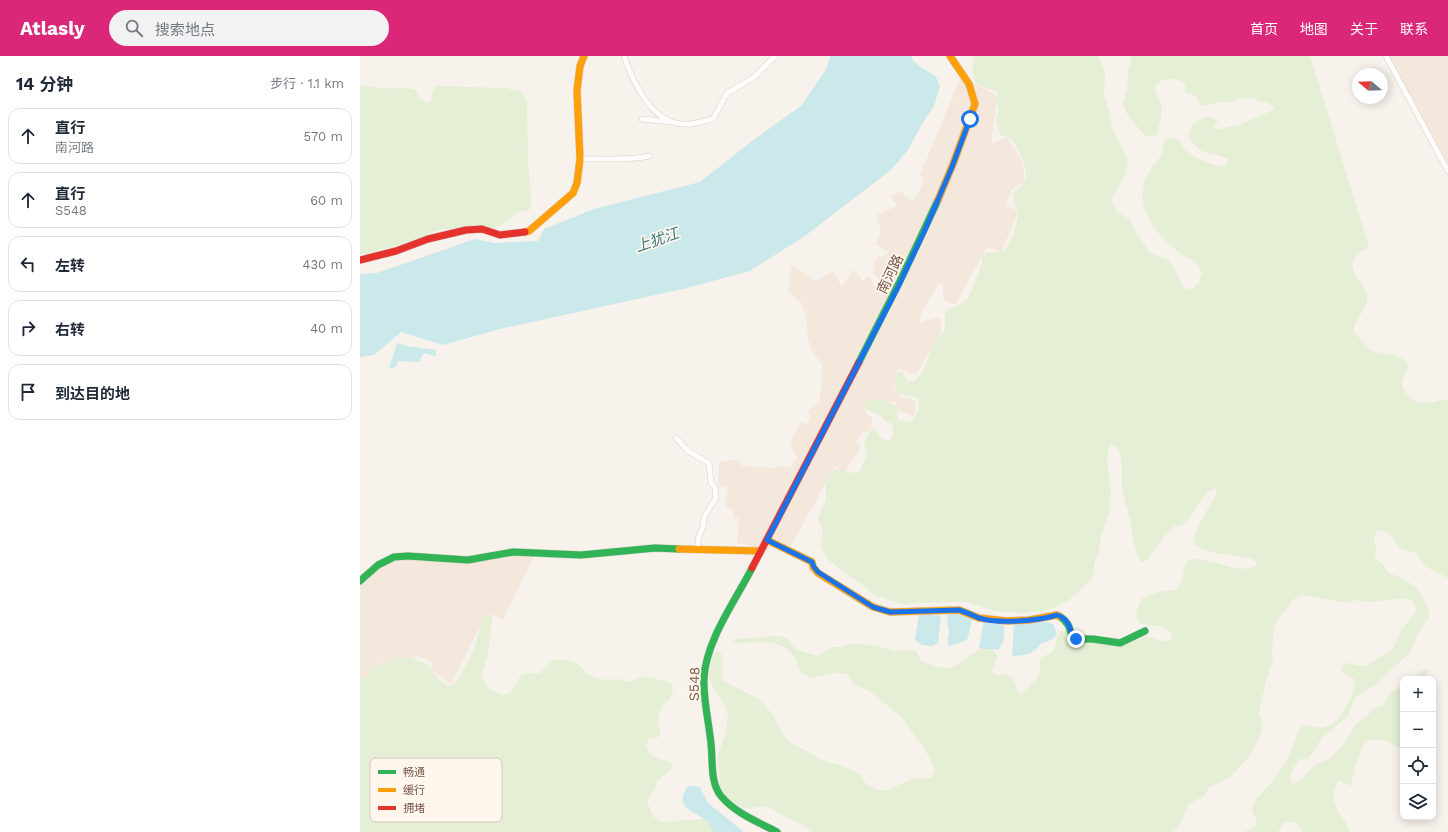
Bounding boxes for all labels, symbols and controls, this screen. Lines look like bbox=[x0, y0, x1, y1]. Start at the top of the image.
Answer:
search box bbox=[109, 10, 389, 46]
text: Atlasly bbox=[20, 17, 85, 40]
icon: search bbox=[123, 17, 145, 39]
text: 搜索地点 bbox=[155, 21, 215, 39]
text: 首页 bbox=[1250, 21, 1278, 37]
text: 地图 bbox=[1300, 21, 1328, 37]
text: 关于 bbox=[1350, 21, 1378, 37]
text: 联系 bbox=[1400, 21, 1428, 37]
north arrow bbox=[1352, 68, 1388, 104]
text: 14 分钟 bbox=[16, 74, 73, 94]
text: 步行 · 1.1 km bbox=[270, 76, 344, 91]
route start bbox=[961, 110, 979, 128]
text: 直行 bbox=[55, 119, 85, 137]
icon: ahead bbox=[17, 125, 39, 147]
text: 570 m bbox=[303, 129, 343, 144]
text: 南河路 bbox=[55, 140, 94, 155]
text: 直行 bbox=[55, 185, 85, 203]
icon: ahead bbox=[17, 189, 39, 211]
text: 60 m bbox=[310, 193, 343, 208]
text: S548 bbox=[55, 203, 87, 218]
water label: 上犹江 bbox=[633, 224, 683, 256]
street label: 南河路 bbox=[874, 252, 906, 296]
icon: left bbox=[17, 253, 39, 275]
text: 左转 bbox=[55, 257, 85, 275]
text: 430 m bbox=[303, 257, 343, 272]
icon: right bbox=[17, 317, 39, 339]
text: 右转 bbox=[55, 321, 85, 339]
text: 40 m bbox=[310, 321, 343, 336]
icon: arrive bbox=[17, 381, 39, 403]
text: 到达目的地 bbox=[55, 385, 130, 403]
route end bbox=[1067, 630, 1085, 648]
street label: S548 bbox=[686, 667, 702, 701]
map controls bbox=[1400, 676, 1436, 820]
button: + bbox=[1400, 676, 1436, 712]
button: − bbox=[1400, 712, 1436, 748]
button: locate bbox=[1400, 748, 1436, 784]
legend bbox=[370, 758, 502, 822]
text: 畅通 bbox=[403, 766, 425, 779]
text: 缓行 bbox=[403, 784, 425, 797]
button: layers bbox=[1400, 784, 1436, 820]
text: 拥堵 bbox=[403, 802, 425, 815]

